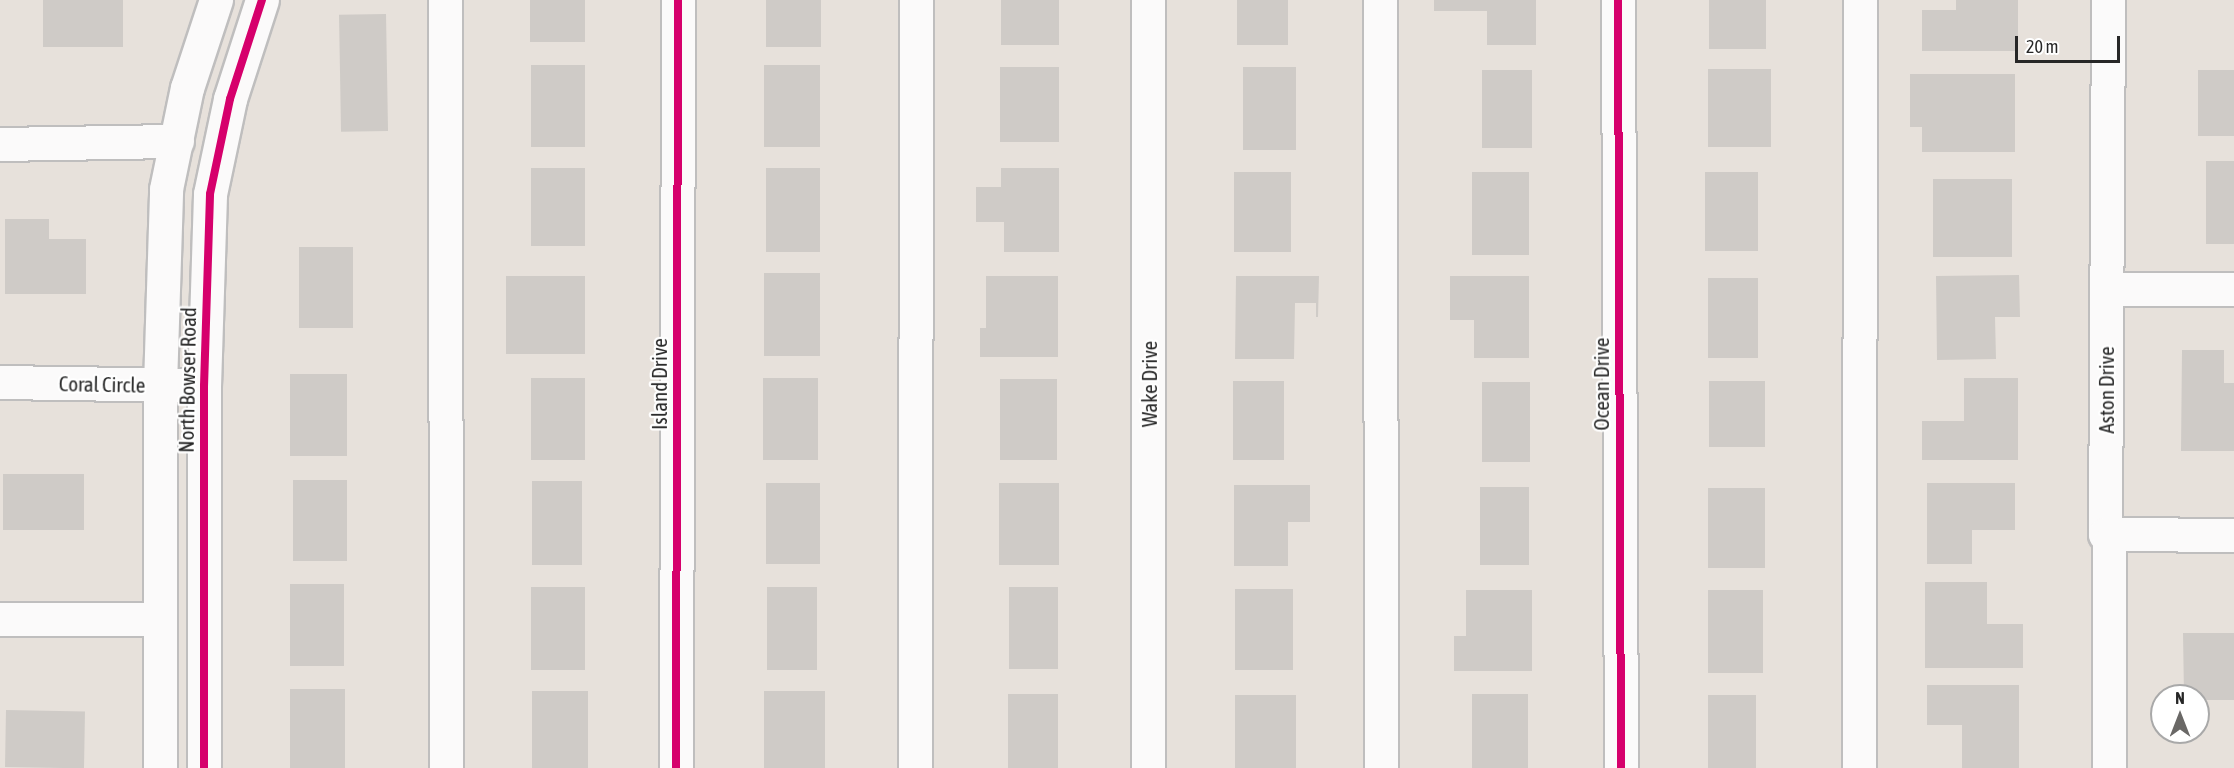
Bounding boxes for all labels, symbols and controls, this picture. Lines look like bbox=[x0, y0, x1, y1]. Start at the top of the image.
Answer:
scale bar bbox=[2018, 24, 2123, 62]
text: 20 m bbox=[2026, 36, 2058, 57]
street label: North Bowser Road bbox=[173, 307, 201, 453]
street label: Ocean Drive bbox=[1588, 337, 1614, 431]
street label: Island Drive bbox=[646, 338, 672, 430]
street label: Wake Drive bbox=[1136, 341, 1162, 427]
street label: Aston Drive bbox=[2093, 346, 2119, 434]
street label: Coral Circle bbox=[59, 371, 145, 397]
north arrow bbox=[2150, 684, 2210, 744]
text: N bbox=[2175, 689, 2185, 707]

